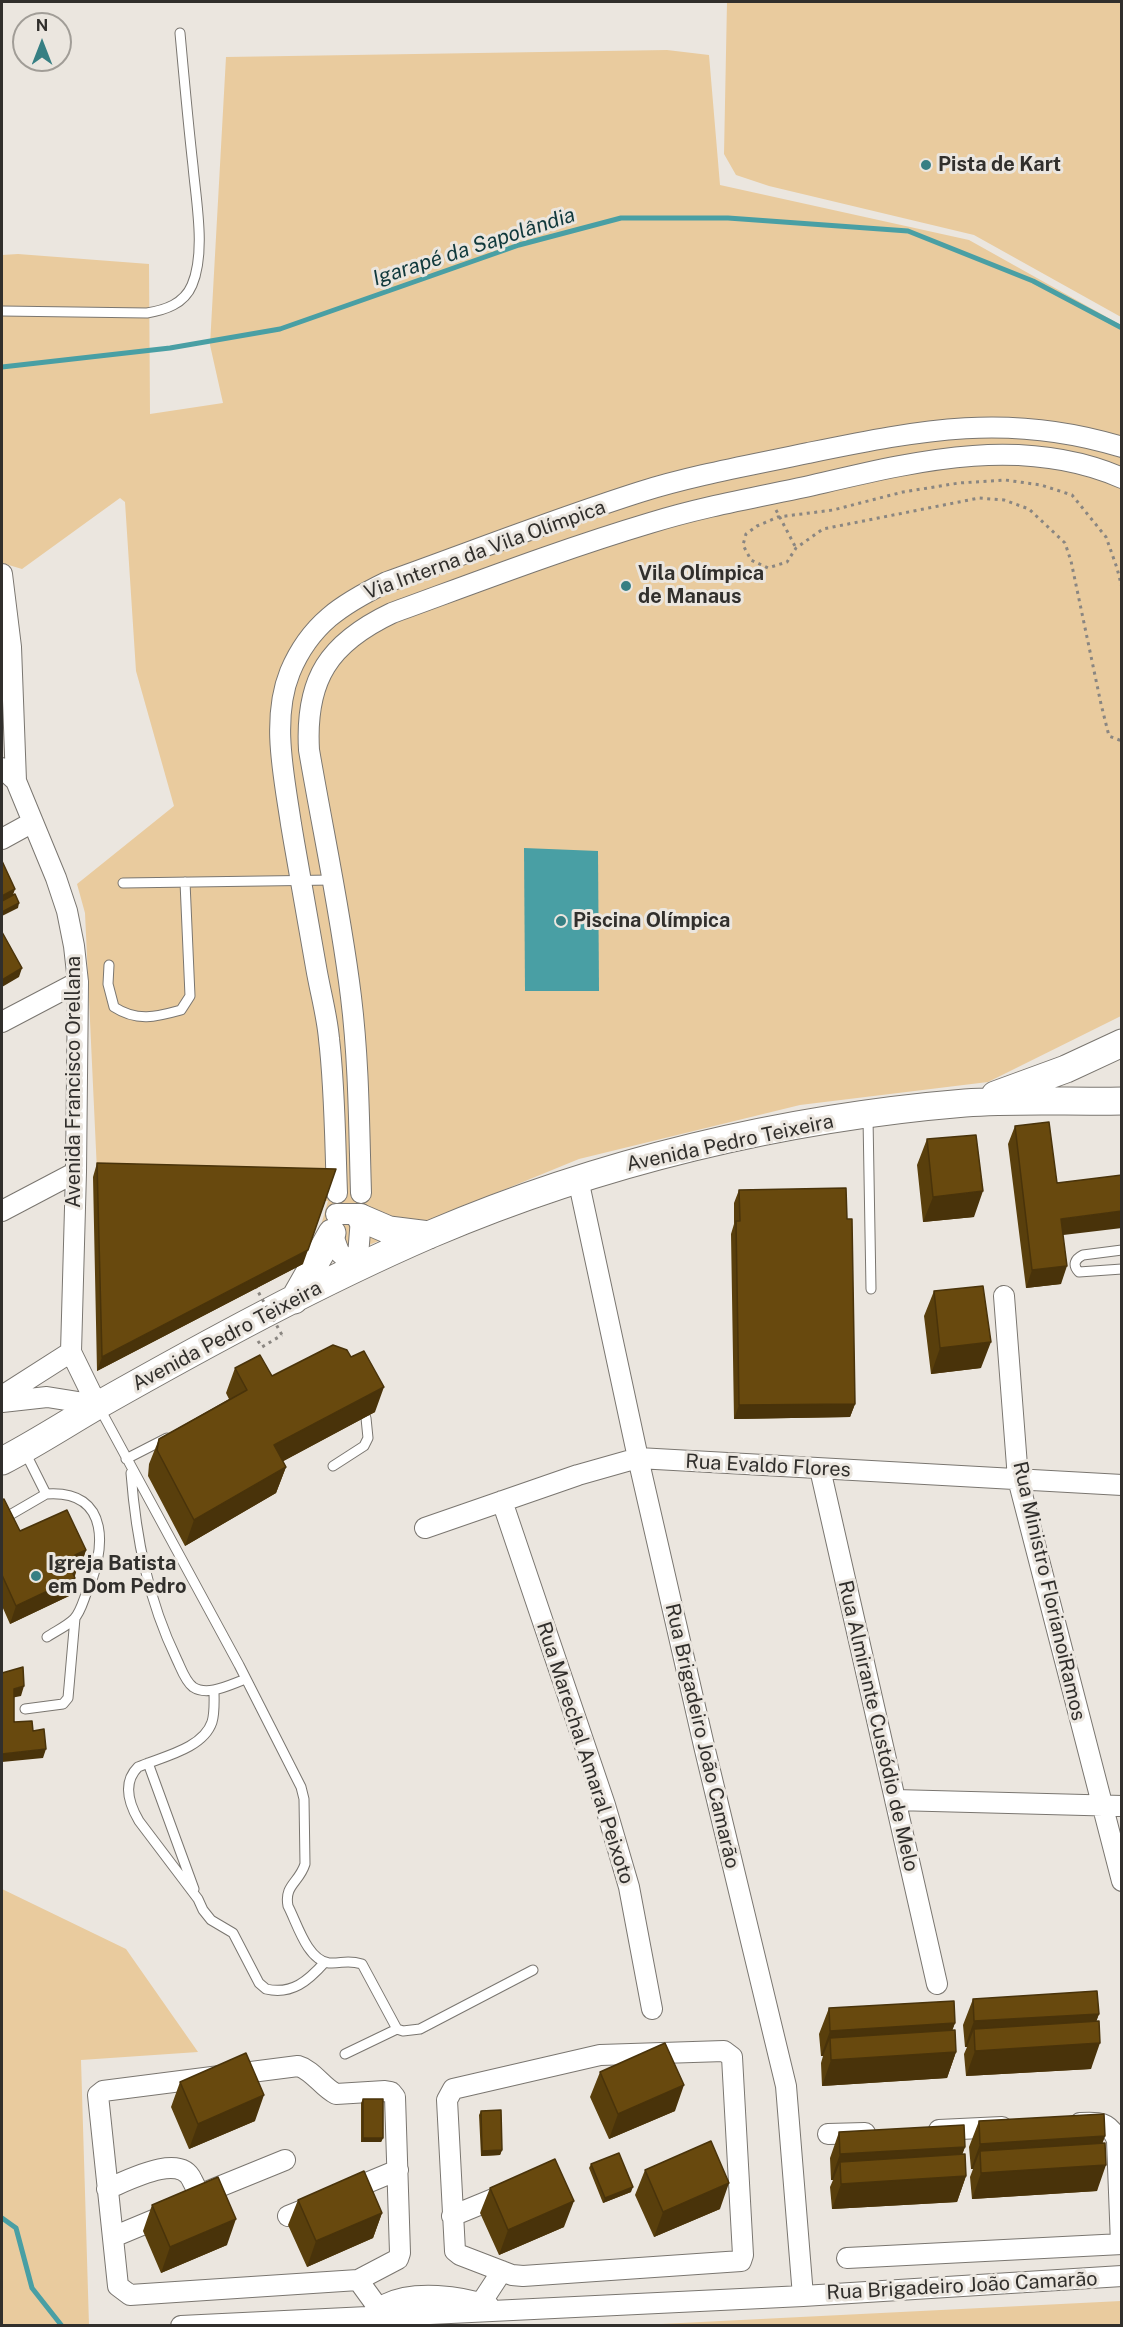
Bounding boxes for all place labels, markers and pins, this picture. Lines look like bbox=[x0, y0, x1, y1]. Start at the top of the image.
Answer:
place label: Pista de Kart bbox=[938, 153, 1061, 177]
marker: Pista de Kart bbox=[919, 158, 933, 172]
place label: Vila Olímpica de Manaus bbox=[638, 562, 764, 609]
marker: Vila Olímpica de Manaus bbox=[619, 579, 633, 593]
place label: Piscina Olímpica bbox=[573, 909, 730, 933]
marker: Piscina Olímpica bbox=[554, 914, 568, 928]
place label: Igreja Batista em Dom Pedro bbox=[48, 1552, 186, 1599]
marker: Igreja Batista em Dom Pedro bbox=[29, 1569, 43, 1583]

